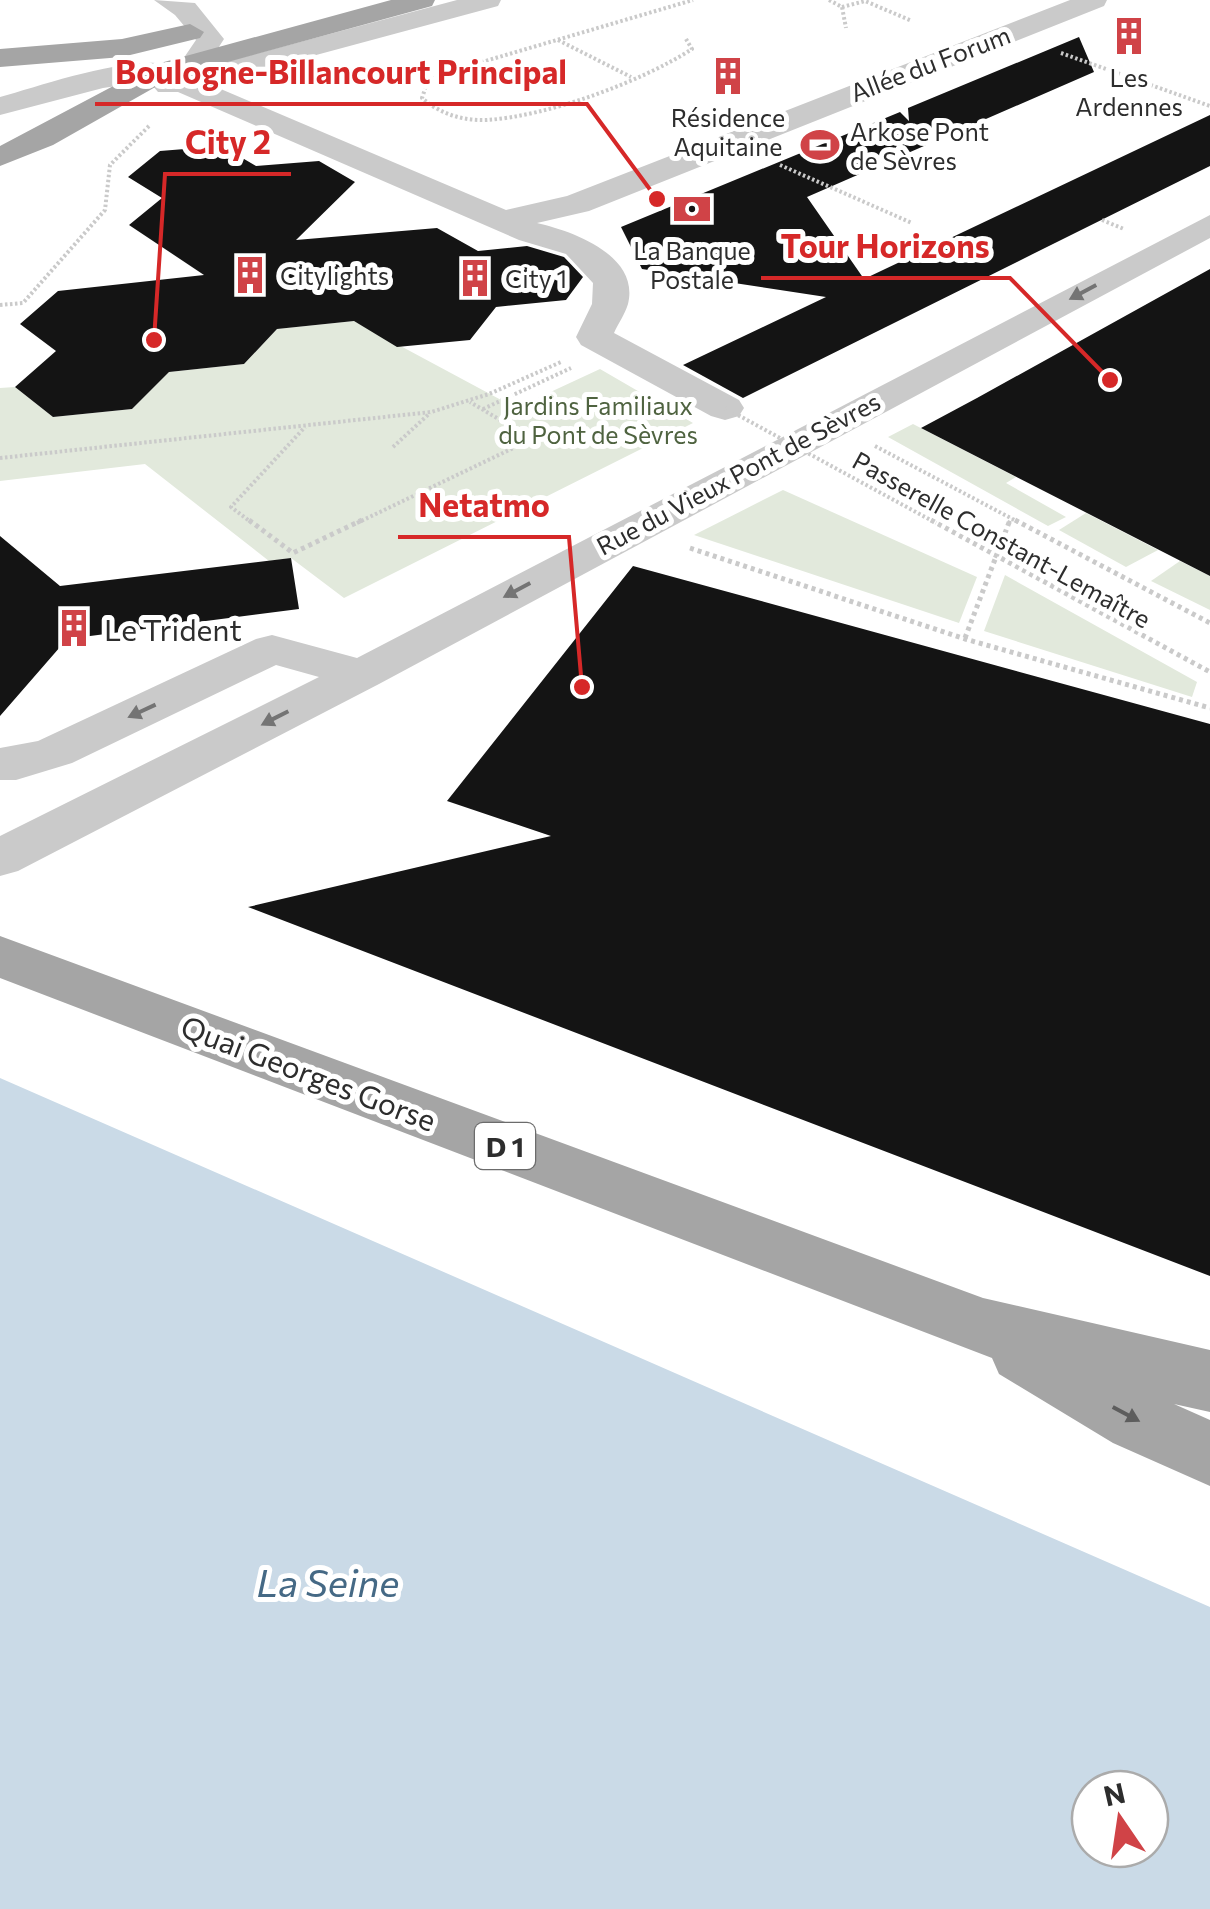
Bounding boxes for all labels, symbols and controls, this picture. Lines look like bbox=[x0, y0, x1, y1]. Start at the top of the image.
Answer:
building icon: Les Ardennes bbox=[1108, 15, 1150, 57]
street label: Allée du Forum bbox=[846, 19, 1014, 107]
callout: Boulogne-Billancourt Principal bbox=[95, 42, 587, 104]
text: Boulogne-Billancourt Principal bbox=[115, 51, 567, 91]
building icon: Résidence Aquitaine bbox=[707, 55, 749, 97]
place label: Les Ardennes bbox=[1075, 62, 1183, 121]
place label: Résidence Aquitaine bbox=[671, 102, 785, 161]
callout: City 2 bbox=[165, 112, 291, 174]
place label: Arkose Pont de Sèvres bbox=[850, 116, 989, 175]
text: City 2 bbox=[185, 121, 271, 161]
sports icon: Arkose Pont de Sèvres bbox=[799, 124, 841, 166]
bank icon: La Banque Postale bbox=[671, 188, 713, 230]
callout: Tour Horizons bbox=[761, 216, 1010, 278]
text: Tour Horizons bbox=[780, 225, 990, 265]
place label: La Banque Postale bbox=[633, 235, 751, 294]
building icon: Citylights bbox=[229, 254, 271, 296]
building icon: City 1 bbox=[454, 257, 496, 299]
place label: Citylights bbox=[280, 260, 389, 290]
place label: City 1 bbox=[505, 263, 567, 293]
one-way arrow bbox=[1068, 283, 1097, 300]
street label: Rue du Vieux Pont de Sèvres bbox=[591, 385, 885, 561]
park label: Jardins Familiaux du Pont de Sèvres bbox=[498, 390, 698, 449]
street label: Passerelle Constant-Lemaître bbox=[848, 444, 1156, 634]
callout: Netatmo bbox=[398, 475, 569, 537]
text: Netatmo bbox=[418, 484, 550, 524]
one-way arrow bbox=[502, 581, 531, 598]
building icon: Le Trident bbox=[53, 607, 95, 649]
place label: Le Trident bbox=[104, 610, 242, 647]
one-way arrow bbox=[127, 702, 156, 719]
one-way arrow bbox=[261, 709, 290, 726]
street label: Quai Georges Gorse bbox=[176, 1006, 442, 1138]
road number: D 1 bbox=[475, 1123, 535, 1169]
one-way arrow bbox=[1111, 1405, 1140, 1422]
water label: La Seine bbox=[257, 1558, 399, 1605]
north arrow bbox=[1070, 1769, 1170, 1869]
text: N bbox=[1100, 1775, 1128, 1813]

